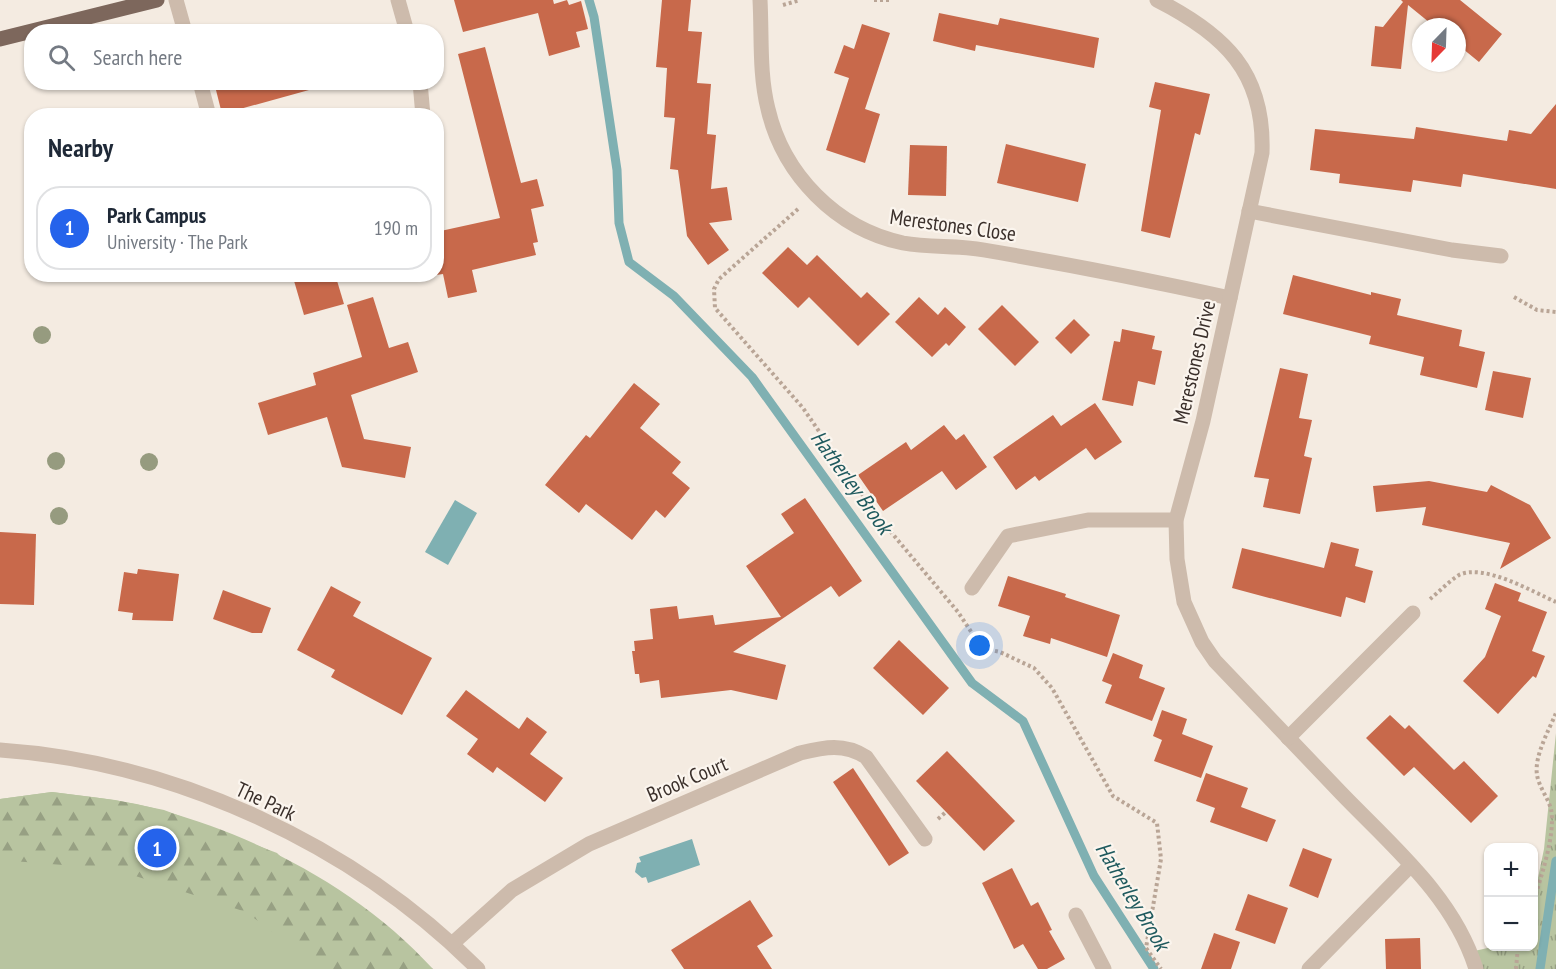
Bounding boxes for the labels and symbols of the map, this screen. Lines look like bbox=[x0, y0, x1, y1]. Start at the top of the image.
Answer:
north arrow bbox=[1412, 18, 1466, 72]
street label: Merestones Close bbox=[888, 203, 1018, 247]
street label: Merestones Drive bbox=[1167, 298, 1221, 426]
water label: Hatherley Brook bbox=[805, 425, 900, 541]
your location bbox=[965, 631, 994, 660]
street label: Brook Court bbox=[643, 750, 732, 808]
street label: The Park bbox=[232, 775, 300, 827]
pin: 1 bbox=[138, 826, 176, 870]
water label: Hatherley Brook bbox=[1090, 837, 1178, 957]

